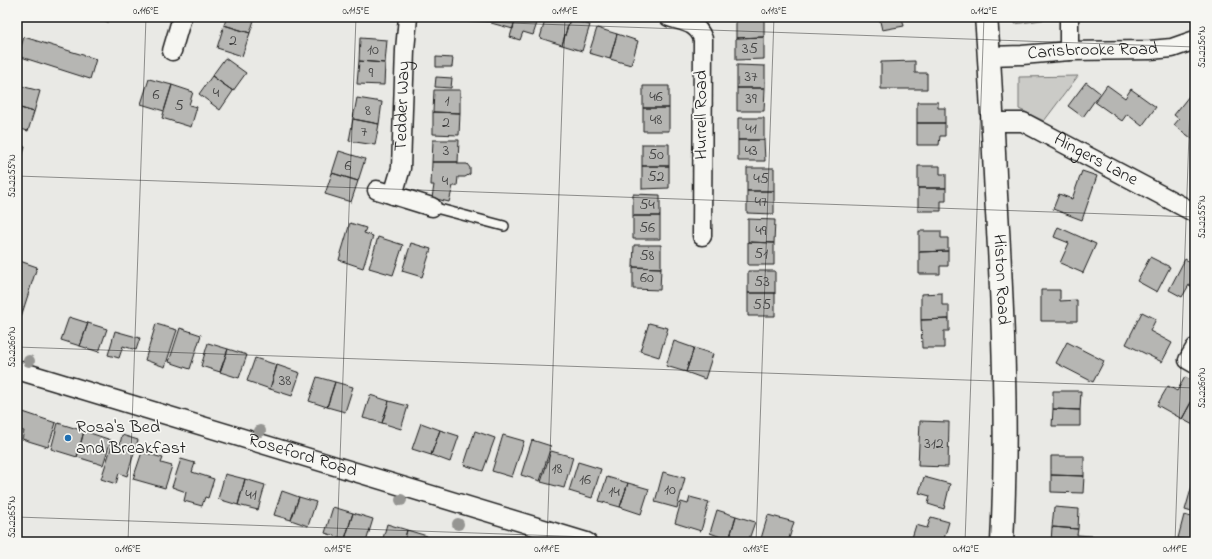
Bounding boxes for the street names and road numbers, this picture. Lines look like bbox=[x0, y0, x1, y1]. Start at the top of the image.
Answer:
street label: Carisbrooke Road bbox=[1027, 36, 1159, 67]
street label: Tedder Way bbox=[389, 61, 418, 152]
street label: Hurrell Road bbox=[689, 70, 715, 160]
street label: Aingers Lane bbox=[1049, 127, 1143, 194]
street label: Histon Road bbox=[985, 233, 1016, 325]
street label: Roseford Road bbox=[245, 427, 360, 485]

